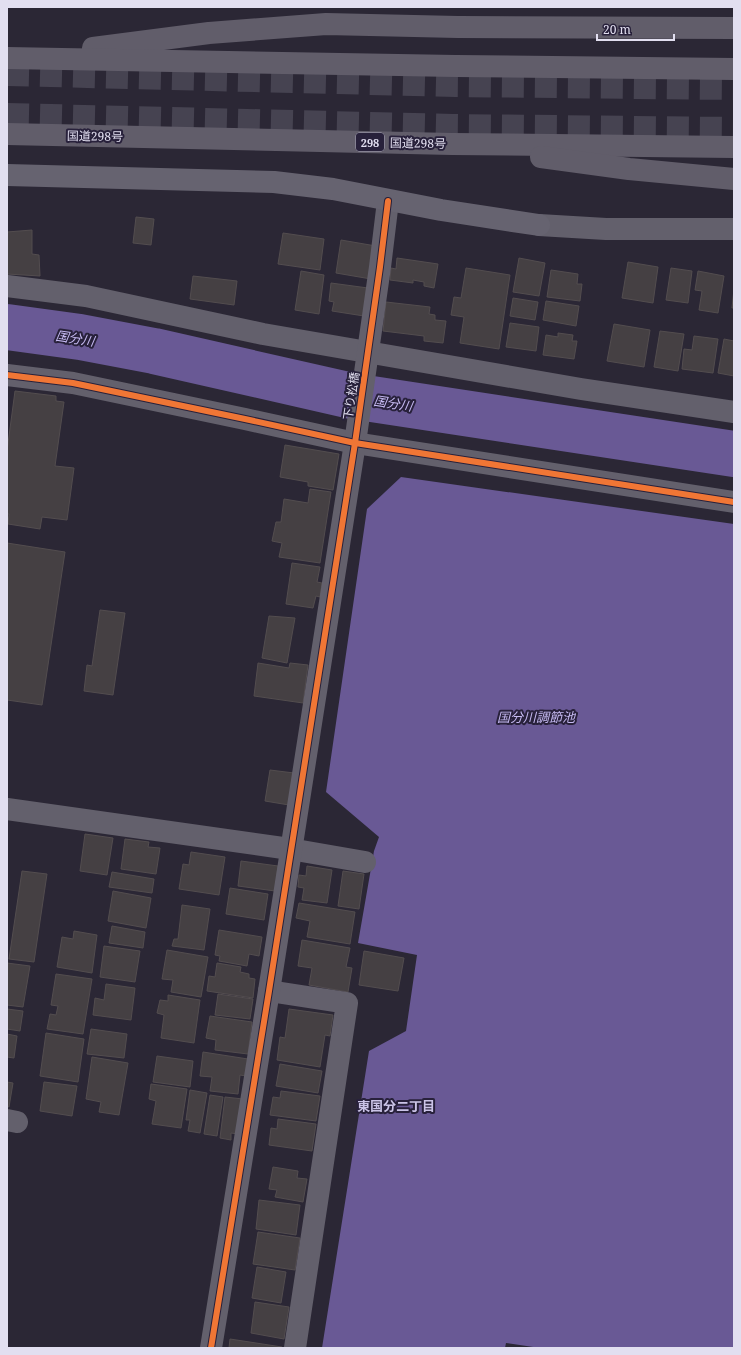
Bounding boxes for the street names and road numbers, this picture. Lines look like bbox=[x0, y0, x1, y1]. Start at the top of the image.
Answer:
street label: 国道298号 bbox=[67, 127, 123, 145]
road number: 298 bbox=[356, 133, 384, 151]
street label: 国道298号 bbox=[390, 134, 446, 152]
street label: 下り松橋 bbox=[339, 371, 363, 421]

